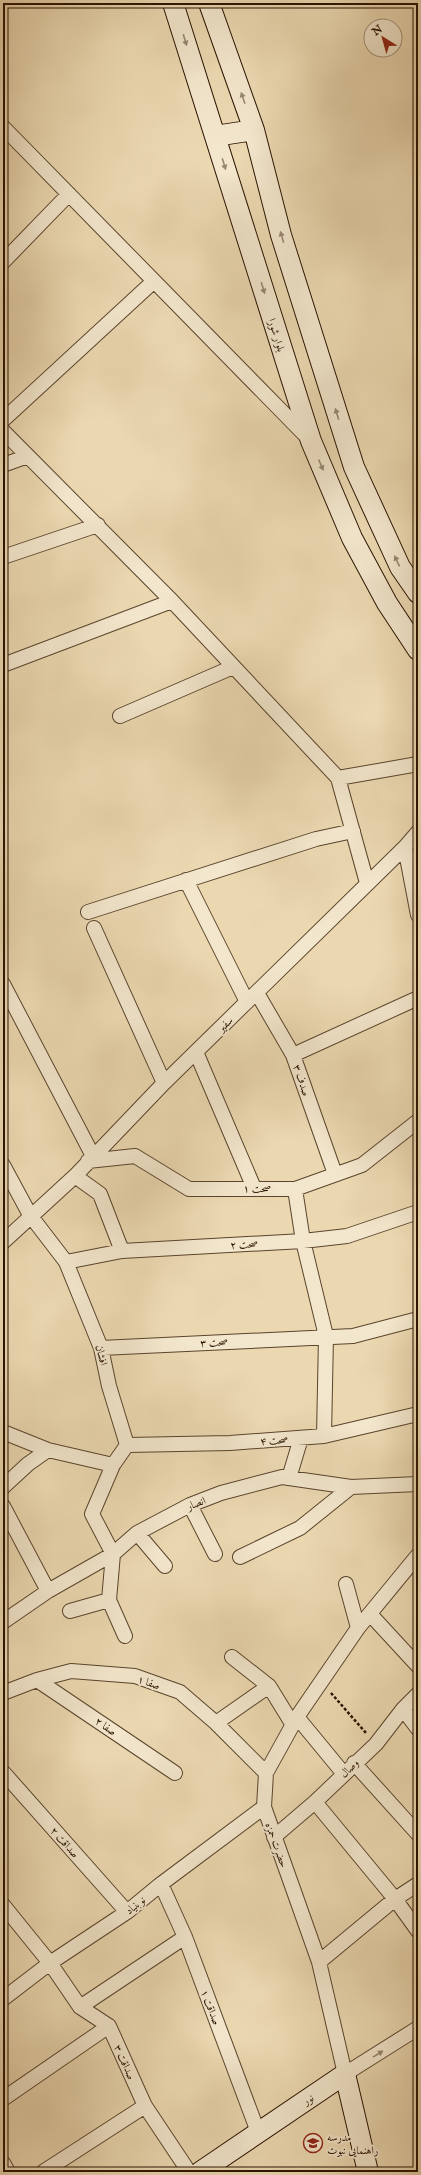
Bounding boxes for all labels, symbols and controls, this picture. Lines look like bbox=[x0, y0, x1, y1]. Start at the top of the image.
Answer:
north arrow bbox=[363, 18, 403, 58]
text: N bbox=[369, 22, 386, 40]
one-way arrow bbox=[182, 35, 188, 47]
one-way arrow bbox=[239, 92, 245, 104]
one-way arrow bbox=[221, 159, 227, 171]
one-way arrow bbox=[279, 231, 285, 243]
one-way arrow bbox=[260, 283, 266, 295]
street label: بلوار شورا bbox=[264, 317, 288, 354]
one-way arrow bbox=[334, 408, 340, 420]
one-way arrow bbox=[318, 459, 324, 470]
one-way arrow bbox=[394, 555, 400, 566]
street label: سفیر bbox=[214, 1014, 236, 1036]
street label: صدف ۳ bbox=[289, 1063, 313, 1098]
street label: صحت ۱ bbox=[243, 1182, 271, 1196]
street label: صحت ۲ bbox=[230, 1237, 259, 1253]
street label: صحت ۳ bbox=[200, 1335, 229, 1351]
street label: افشان bbox=[92, 1343, 110, 1367]
street label: صحت ۴ bbox=[260, 1433, 289, 1449]
street label: انصار bbox=[184, 1494, 208, 1514]
street label: صفا ۱ bbox=[135, 1673, 162, 1693]
street label: صفا ۲ bbox=[92, 1715, 119, 1739]
street label: وصال bbox=[337, 1756, 362, 1781]
street label: حضرت حمزه bbox=[261, 1821, 291, 1870]
street label: صداقت ۲ bbox=[47, 1824, 82, 1861]
street label: نوبنیاد bbox=[123, 1893, 149, 1918]
street label: صداقت ۱ bbox=[197, 1988, 223, 2027]
street label: صداقت ۳ bbox=[110, 2043, 138, 2082]
one-way arrow bbox=[372, 2050, 384, 2057]
street label: نور bbox=[300, 2091, 317, 2109]
place label: مدرسه راهنمایی نبوت bbox=[327, 2131, 378, 2158]
school or university icon: مدرسه راهنمایی نبوت bbox=[302, 2132, 324, 2154]

